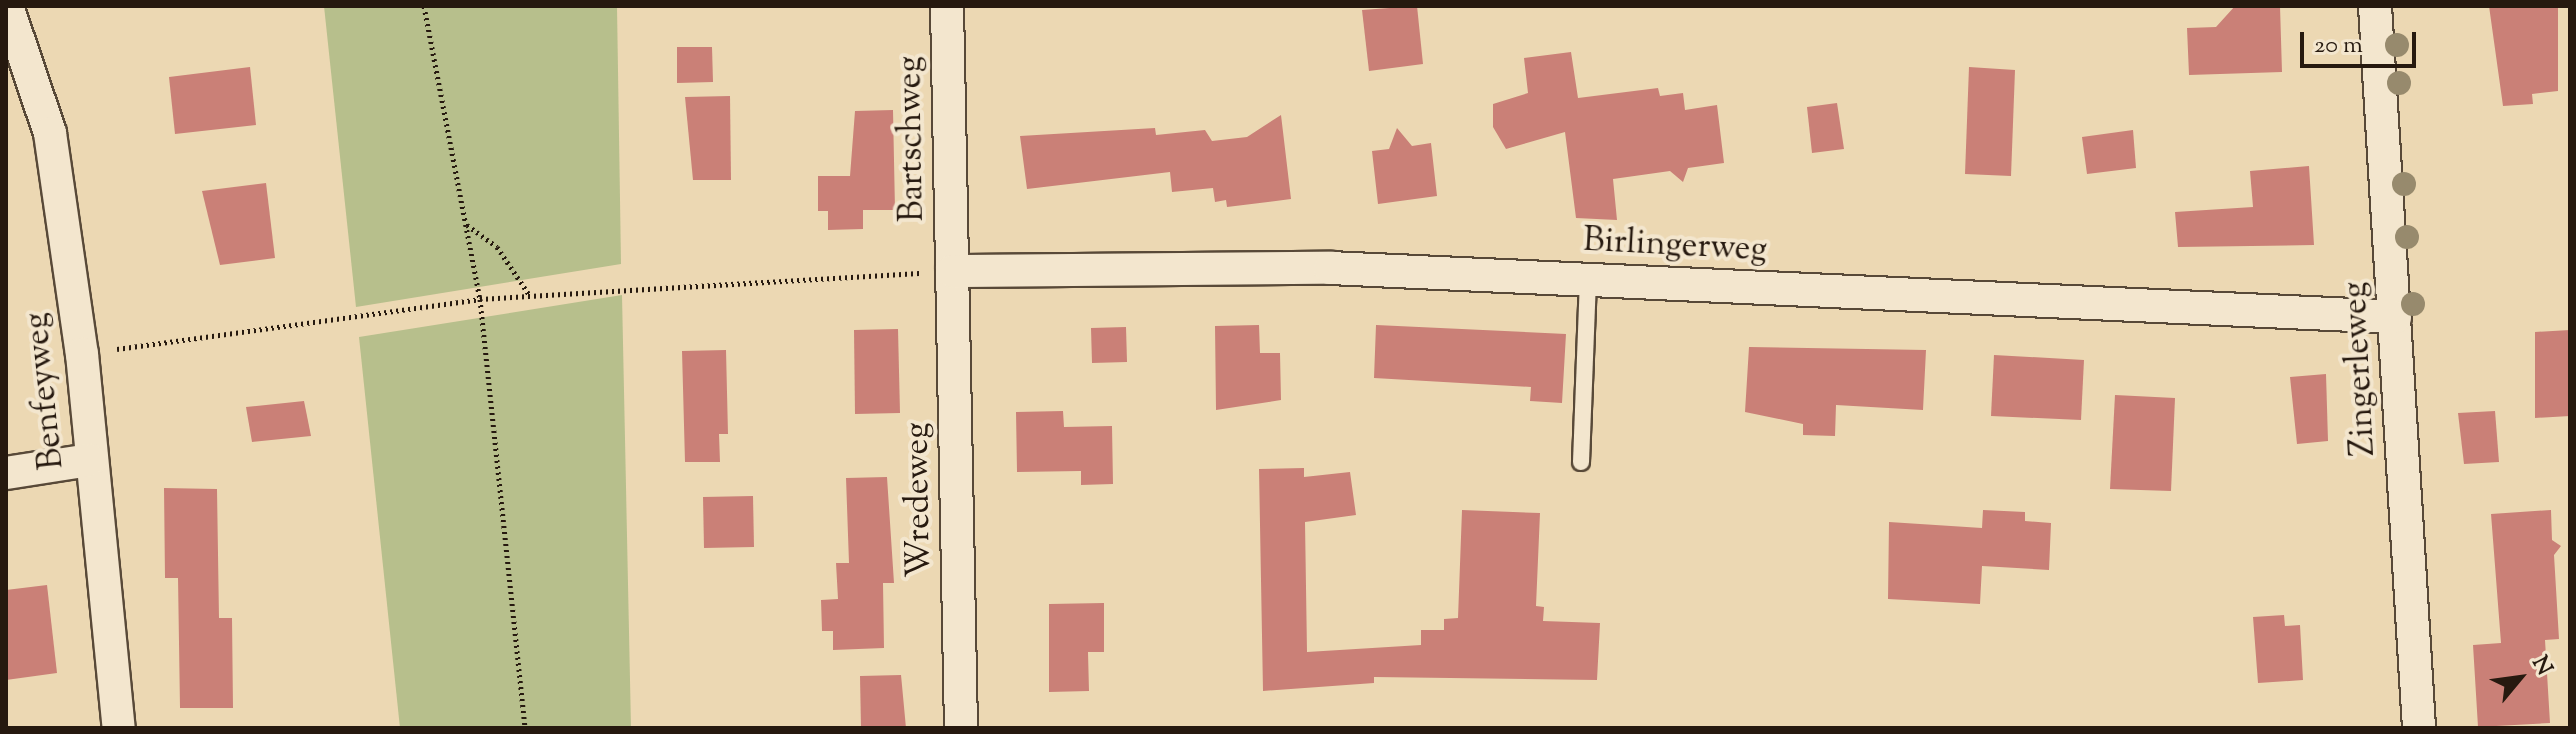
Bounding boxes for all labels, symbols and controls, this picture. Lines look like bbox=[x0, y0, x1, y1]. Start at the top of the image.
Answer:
scale bar bbox=[2304, 16, 2420, 66]
text: 20 m bbox=[2314, 29, 2363, 63]
street label: Bartschweg bbox=[890, 56, 934, 222]
street label: Birlingerweg bbox=[1582, 221, 1768, 271]
street label: Zingerleweg bbox=[2335, 281, 2385, 457]
street label: Benfeyweg bbox=[16, 311, 74, 471]
street label: Wredeweg bbox=[897, 422, 941, 578]
north arrow bbox=[2480, 638, 2560, 718]
text: N bbox=[2523, 651, 2559, 682]

